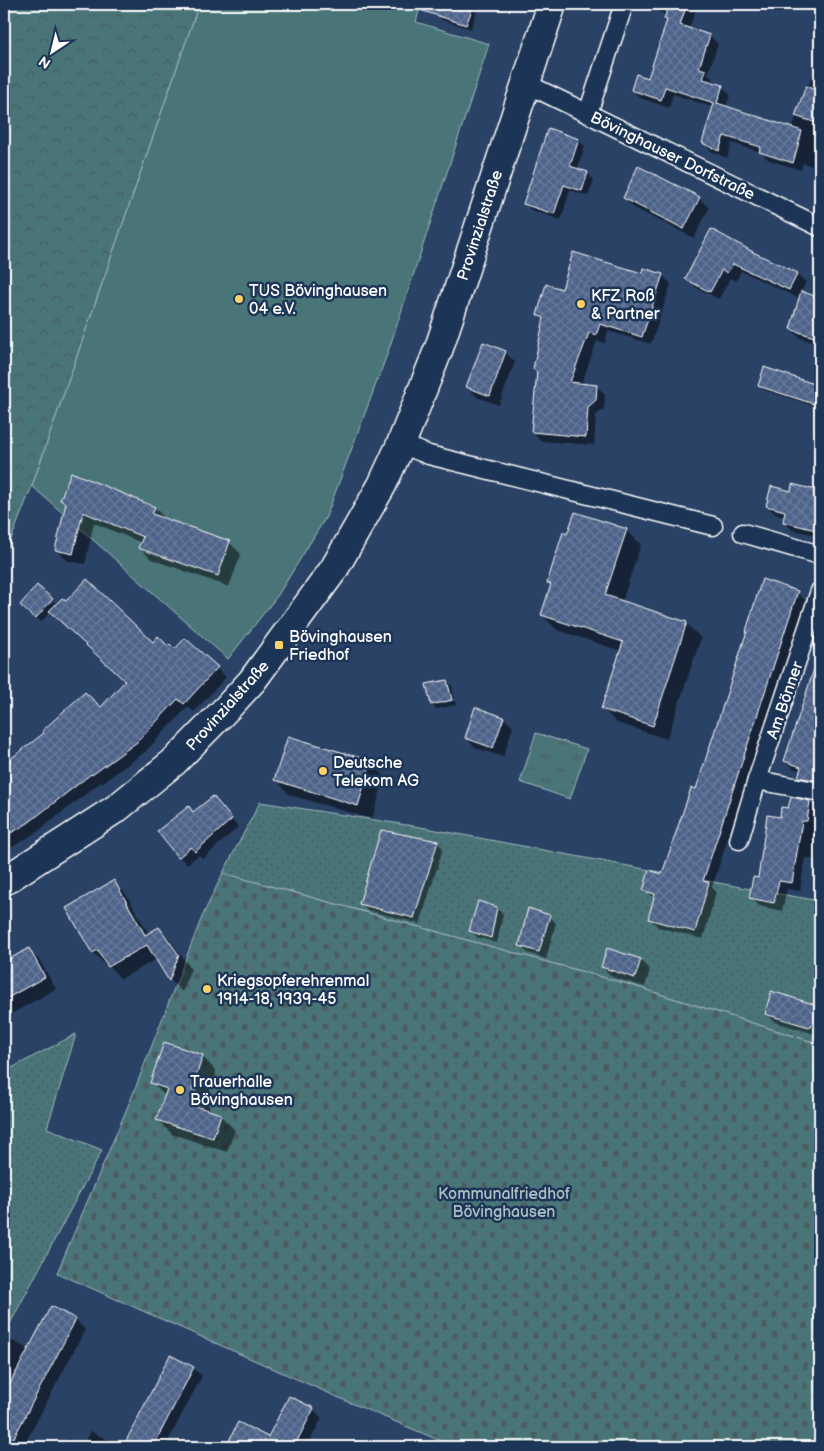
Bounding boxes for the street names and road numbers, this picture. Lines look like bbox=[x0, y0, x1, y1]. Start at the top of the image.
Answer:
street label: Bövinghauser Dorfstraße bbox=[587, 108, 758, 205]
street label: Provinzialstraße bbox=[454, 167, 507, 283]
street label: Provinzialstraße bbox=[183, 657, 274, 755]
street label: Am Bönner bbox=[763, 659, 808, 742]

